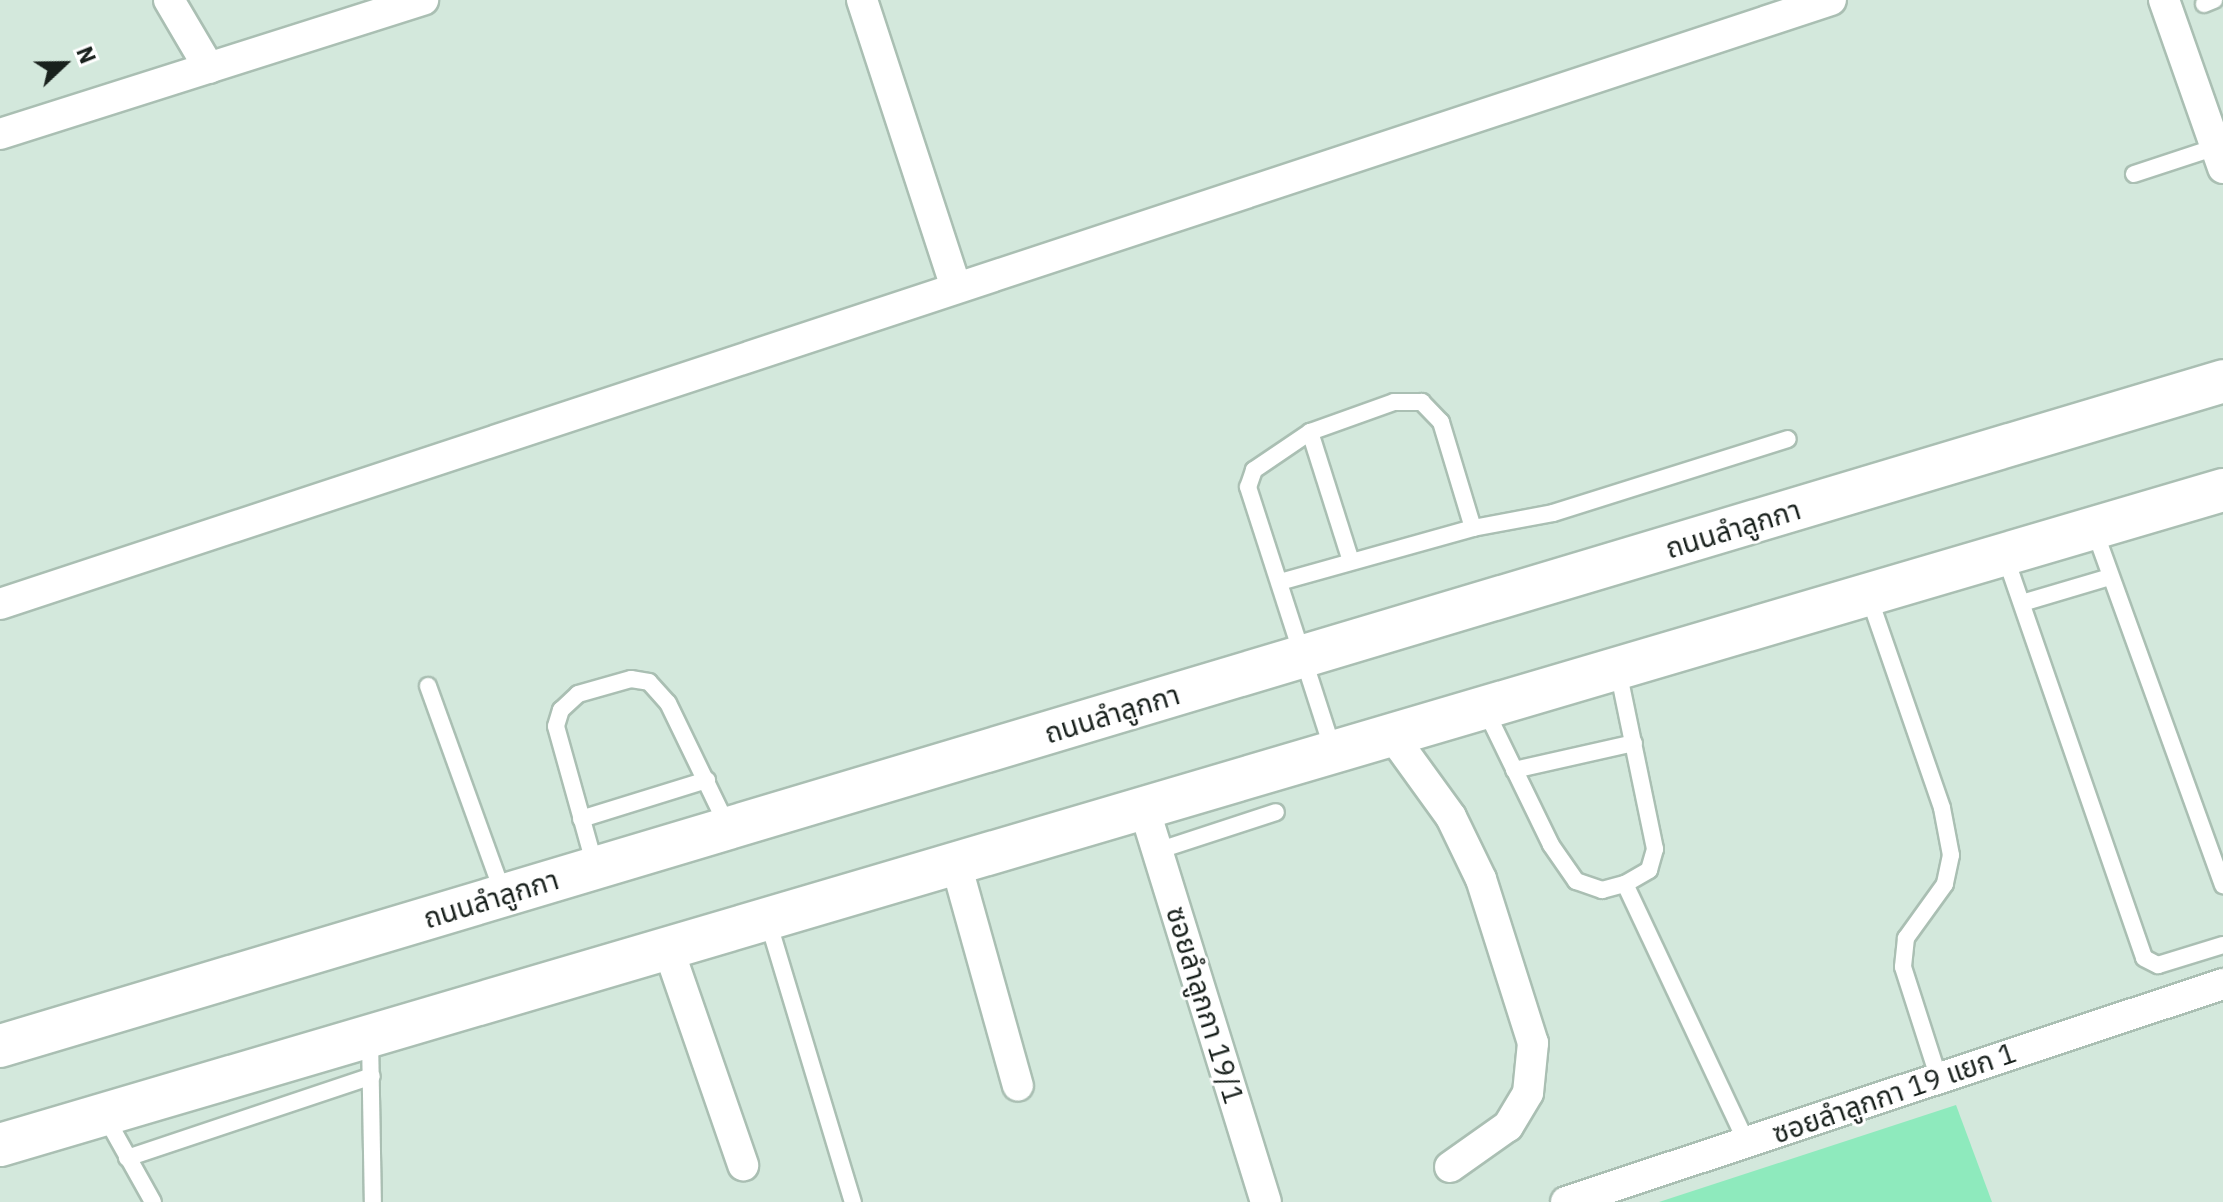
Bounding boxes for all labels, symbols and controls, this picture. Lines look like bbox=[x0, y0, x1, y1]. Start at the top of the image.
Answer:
north arrow bbox=[24, 24, 104, 104]
text: N bbox=[70, 42, 103, 68]
street label: ถนนลำลูกกา bbox=[1661, 493, 1805, 565]
street label: ถนนลำลูกกา bbox=[1040, 678, 1184, 750]
street label: ถนนลำลูกกา bbox=[419, 863, 563, 935]
street label: ซอยลำลูกกา 19/1 bbox=[1159, 902, 1251, 1108]
street label: ซอยลำลูกกา 19 แยก 1 bbox=[1768, 1036, 2020, 1150]

